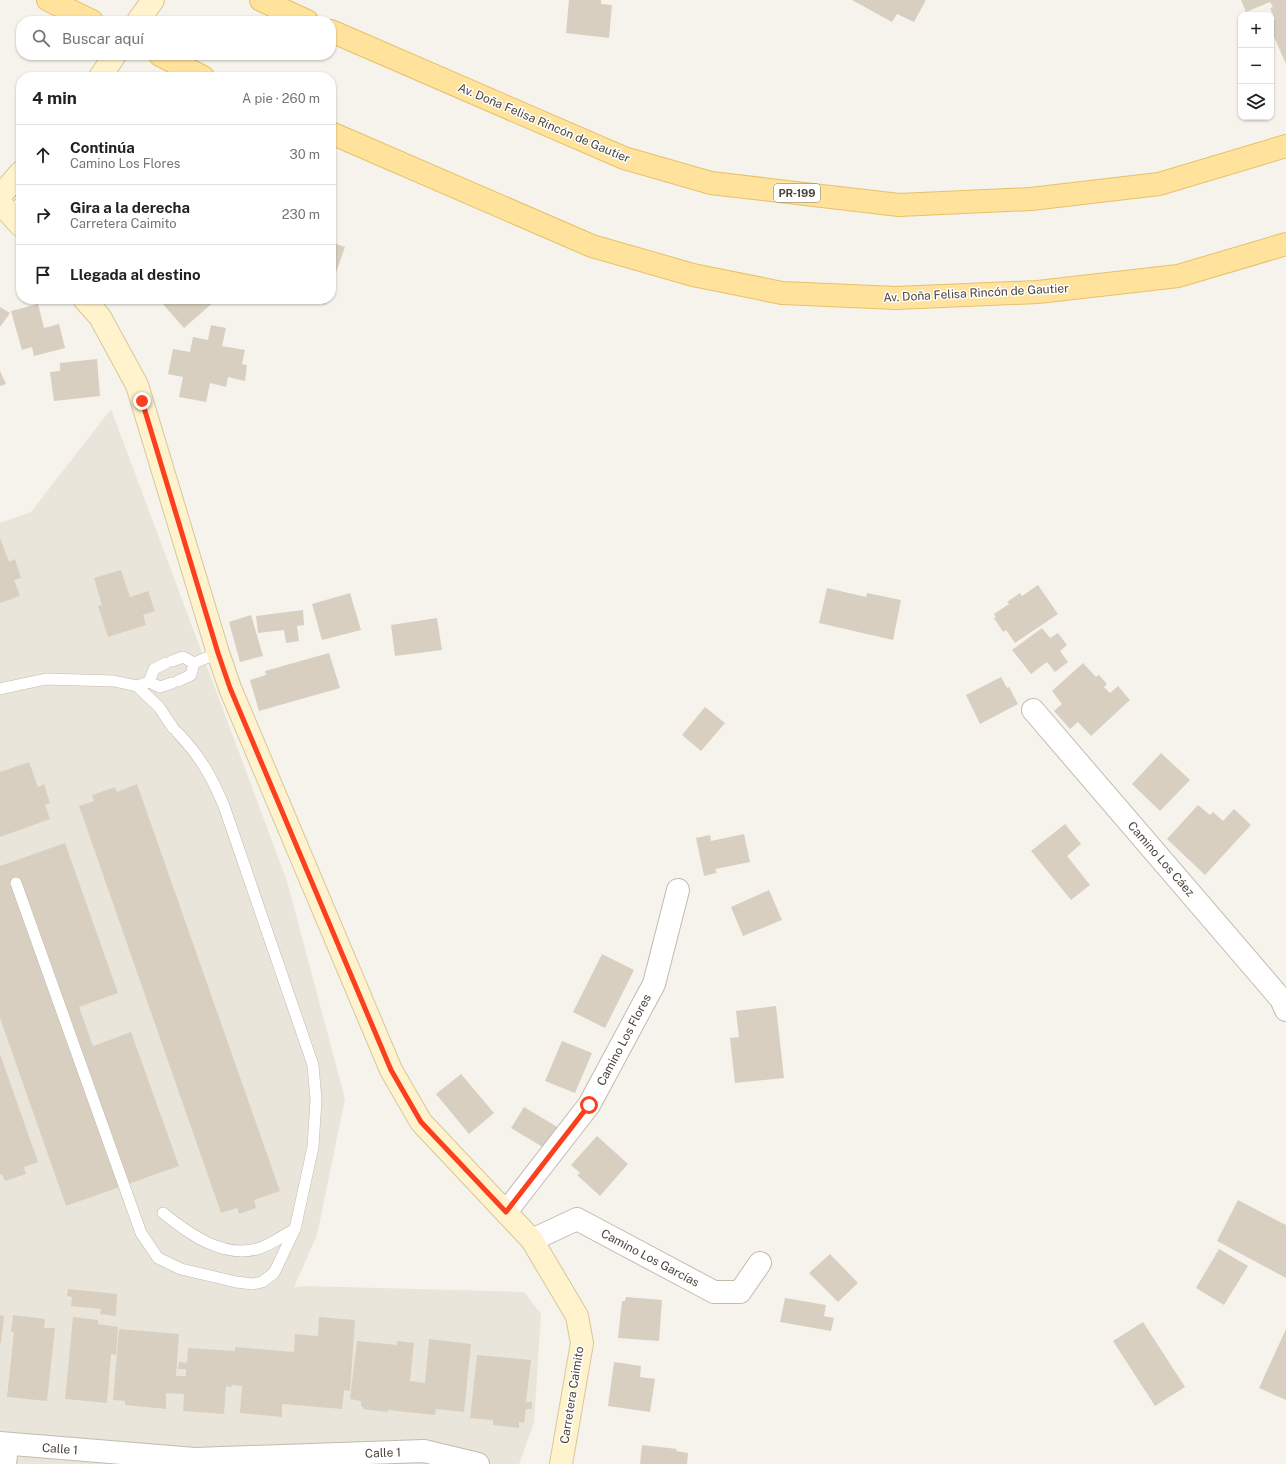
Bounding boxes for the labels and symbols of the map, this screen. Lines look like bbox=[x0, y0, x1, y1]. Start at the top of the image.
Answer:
street label: Av. Doña Felisa Rincón de Gautier bbox=[456, 80, 632, 166]
road number: PR-199 bbox=[774, 184, 820, 202]
street label: Av. Doña Felisa Rincón de Gautier bbox=[883, 281, 1069, 305]
route end bbox=[133, 392, 151, 410]
street label: Camino Los Cáez bbox=[1125, 819, 1197, 899]
street label: Camino Los Flores bbox=[594, 992, 654, 1088]
route start bbox=[580, 1096, 598, 1114]
street label: Camino Los Garcías bbox=[599, 1226, 701, 1290]
street label: Carretera Caimito bbox=[557, 1345, 587, 1445]
street label: Calle 1 bbox=[41, 1441, 79, 1457]
street label: Calle 1 bbox=[365, 1445, 401, 1461]

